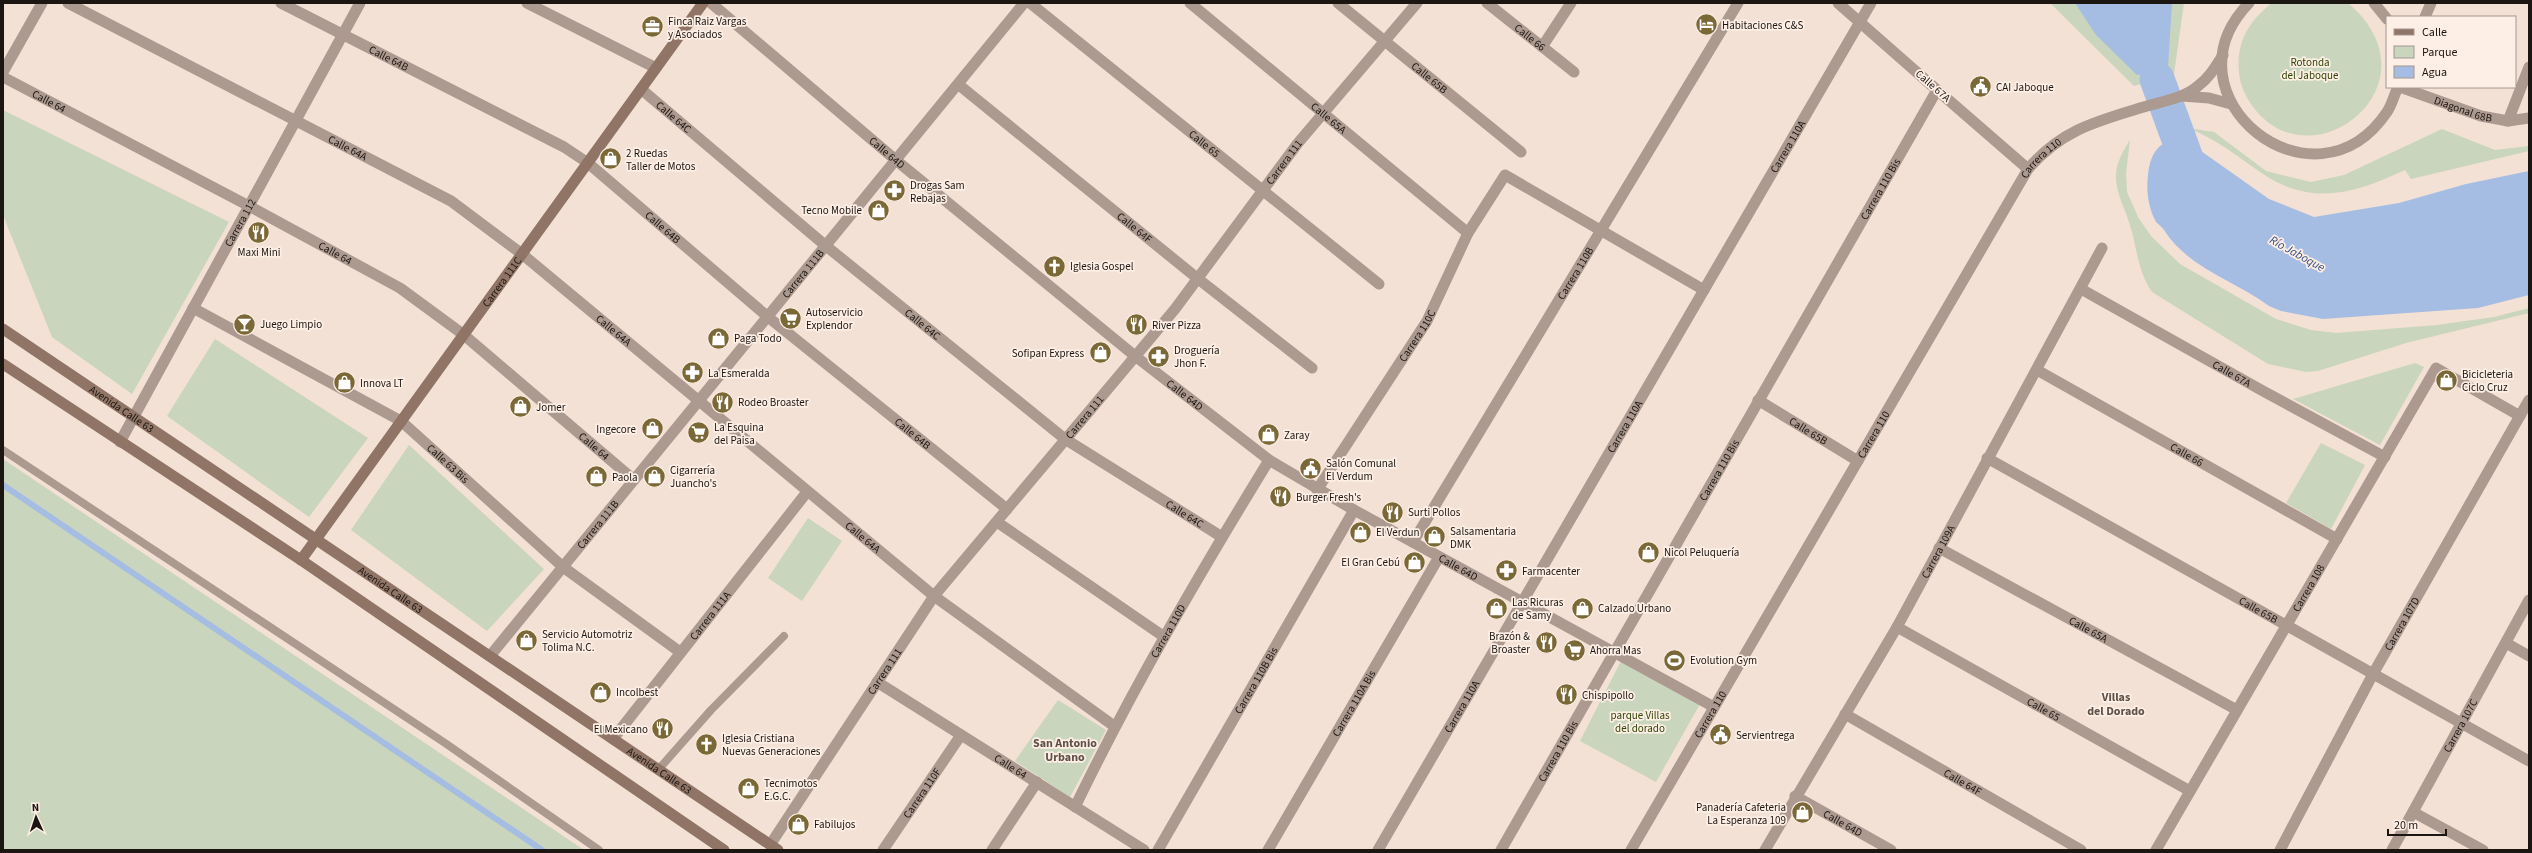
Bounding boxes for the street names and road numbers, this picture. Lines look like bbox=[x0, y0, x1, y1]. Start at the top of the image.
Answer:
street label: Calle 66 bbox=[1511, 20, 1549, 55]
street label: Calle 64B bbox=[366, 42, 412, 74]
street label: Calle 65B bbox=[1408, 58, 1451, 97]
street label: Calle 67A bbox=[1912, 67, 1954, 105]
street label: Calle 64 bbox=[30, 86, 69, 116]
street label: Diagonal 68B bbox=[2432, 92, 2494, 126]
street label: Calle 64C bbox=[653, 97, 695, 136]
street label: Calle 65A bbox=[1308, 99, 1350, 137]
street label: Carrera 110A bbox=[1766, 117, 1809, 176]
street label: Calle 65 bbox=[1186, 126, 1223, 161]
street label: Calle 64A bbox=[326, 131, 370, 164]
street label: Calle 64D bbox=[866, 133, 908, 172]
street label: Carrera 110 bbox=[2017, 134, 2064, 181]
street label: Carrera 111 bbox=[1262, 136, 1305, 187]
street label: Carrera 110 Bis bbox=[1857, 155, 1904, 223]
street label: Carrera 112 bbox=[221, 196, 259, 249]
street label: Calle 64B bbox=[642, 208, 684, 247]
street label: Calle 64F bbox=[1114, 208, 1156, 247]
street label: Calle 64 bbox=[316, 238, 355, 268]
street label: Carrera 110B bbox=[1553, 243, 1597, 302]
street label: Carrera 111B bbox=[778, 246, 828, 301]
street label: Carrera 111C bbox=[478, 254, 525, 310]
street label: Calle 64C bbox=[902, 305, 944, 343]
street label: Carrera 110C bbox=[1395, 307, 1439, 365]
street label: Calle 64A bbox=[593, 311, 635, 349]
street label: Calle 67A bbox=[2210, 357, 2254, 390]
street label: Calle 64D bbox=[1163, 376, 1207, 414]
street label: Avenida Calle 63 bbox=[86, 382, 157, 436]
street label: Carrera 111 bbox=[1062, 392, 1107, 442]
street label: Carrera 110A bbox=[1603, 397, 1646, 456]
street label: Carrera 110 bbox=[1854, 408, 1893, 461]
street label: Calle 65B bbox=[1786, 413, 1831, 448]
street label: Calle 64B bbox=[892, 414, 934, 453]
street label: Calle 64 bbox=[576, 429, 613, 464]
street label: Carrera 110 Bis bbox=[1695, 436, 1743, 504]
street label: Calle 66 bbox=[2167, 439, 2207, 470]
street label: Calle 63 Bis bbox=[424, 440, 473, 487]
street label: Carrera 111B bbox=[573, 496, 622, 552]
street label: Calle 64C bbox=[1163, 496, 1207, 531]
street label: Calle 64A bbox=[842, 518, 884, 556]
street label: Carrera 109A bbox=[1917, 522, 1958, 581]
street label: Calle 64D bbox=[1436, 550, 1481, 584]
street label: Carrera 108 bbox=[2289, 561, 2328, 614]
street label: Avenida Calle 63 bbox=[355, 562, 426, 617]
street label: Carrera 111A bbox=[686, 588, 734, 643]
street label: Calle 65B bbox=[2236, 593, 2281, 627]
street label: Carrera 107D bbox=[2380, 594, 2423, 653]
street label: Carrera 110D bbox=[1147, 601, 1189, 661]
street label: Calle 65A bbox=[2066, 613, 2110, 646]
street label: Carrera 110B Bis bbox=[1231, 644, 1281, 716]
street label: Carrera 111 bbox=[864, 645, 905, 697]
street label: Carrera 110A Bis bbox=[1328, 667, 1379, 739]
street label: Carrera 110A bbox=[1440, 677, 1483, 736]
street label: Carrera 110 bbox=[1690, 688, 1730, 741]
street label: Calle 65 bbox=[2024, 694, 2063, 724]
street label: Carrera 107C bbox=[2440, 696, 2481, 755]
street label: Carrera 110 Bis bbox=[1534, 717, 1581, 785]
street label: Avenida Calle 63 bbox=[624, 743, 695, 797]
street label: Calle 64 bbox=[991, 750, 1030, 782]
street label: Carrera 110F bbox=[899, 764, 945, 821]
street label: Calle 64F bbox=[1941, 765, 1985, 799]
street label: Calle 64D bbox=[1821, 806, 1865, 840]

